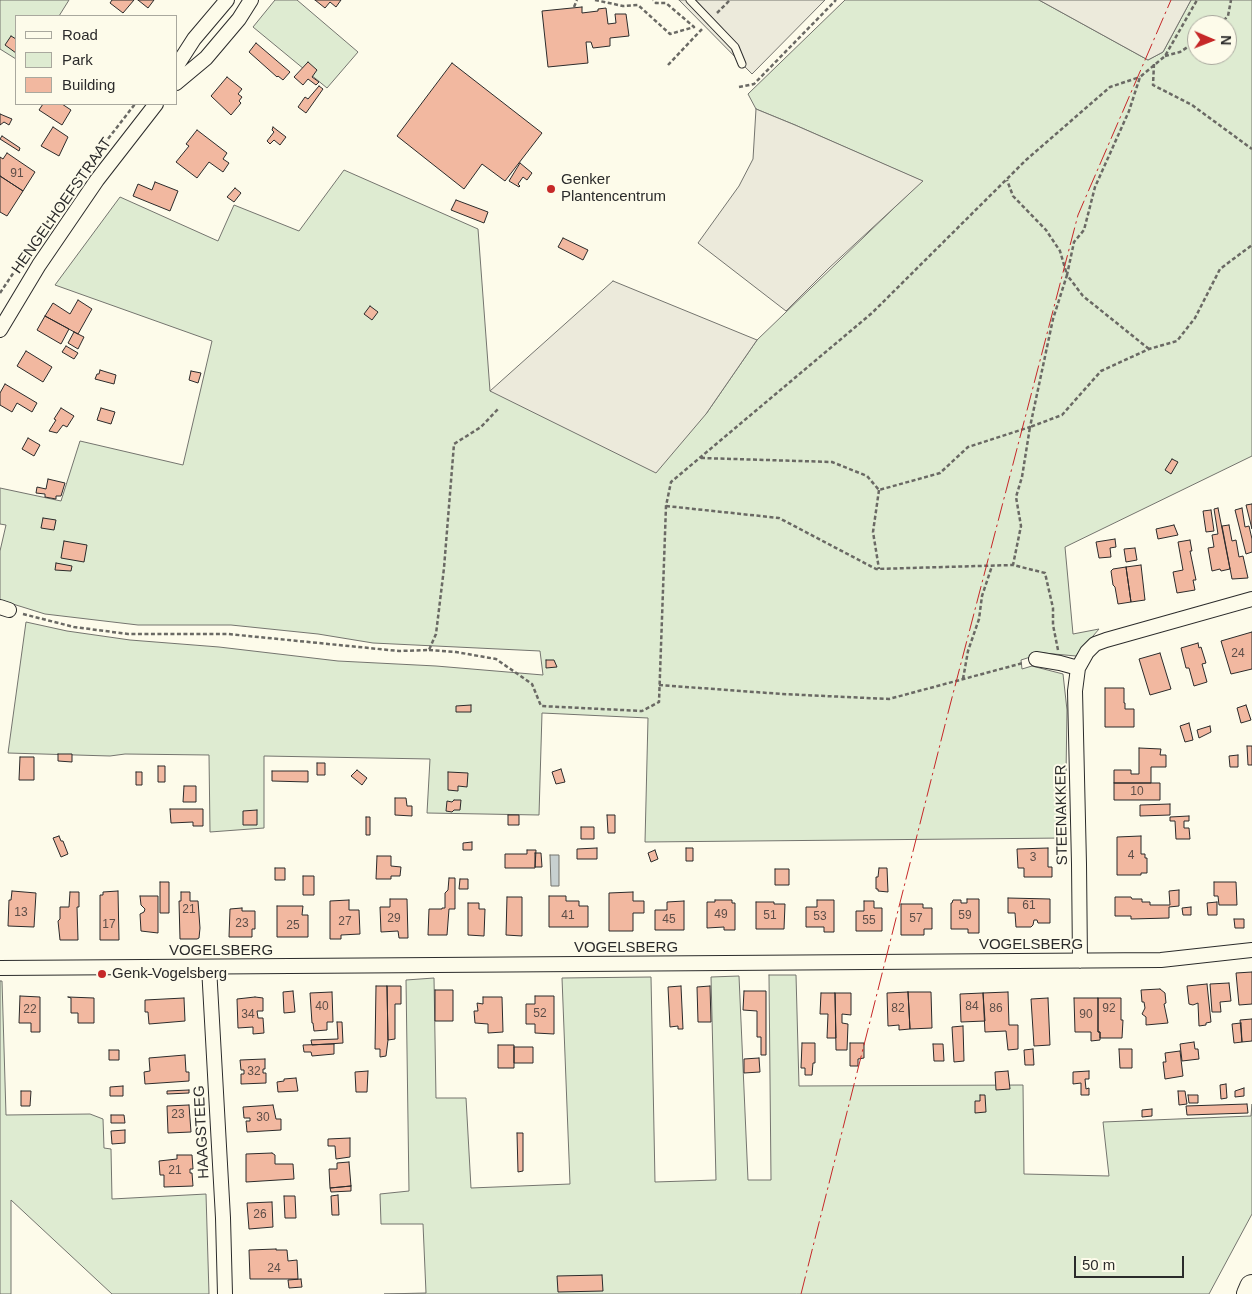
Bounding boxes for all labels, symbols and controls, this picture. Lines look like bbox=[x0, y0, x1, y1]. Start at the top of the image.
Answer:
legend bbox=[15, 15, 178, 105]
north arrow bbox=[1187, 15, 1237, 65]
text: Road bbox=[62, 26, 98, 43]
text: N bbox=[1218, 35, 1234, 45]
text: Park bbox=[62, 51, 93, 68]
text: Building bbox=[62, 76, 115, 93]
street label: HENGELHOEFSTRAAT bbox=[8, 135, 116, 277]
house number: 91 bbox=[10, 167, 24, 181]
place label: Genker Plantencentrum bbox=[561, 171, 666, 206]
marker: Genker Plantencentrum bbox=[545, 183, 557, 195]
house number: 24 bbox=[1231, 647, 1245, 661]
street label: STEENAKKER bbox=[1052, 764, 1072, 866]
house number: 10 bbox=[1130, 785, 1144, 799]
house number: 4 bbox=[1128, 849, 1134, 863]
house number: 3 bbox=[1030, 851, 1036, 865]
house number: 61 bbox=[1022, 899, 1036, 913]
house number: 21 bbox=[182, 903, 196, 917]
house number: 13 bbox=[14, 906, 28, 920]
house number: 49 bbox=[714, 908, 728, 922]
house number: 41 bbox=[561, 909, 575, 923]
house number: 51 bbox=[763, 909, 777, 923]
house number: 59 bbox=[958, 909, 972, 923]
house number: 53 bbox=[813, 910, 827, 924]
house number: 29 bbox=[387, 912, 401, 926]
house number: 57 bbox=[909, 912, 923, 926]
house number: 45 bbox=[662, 913, 676, 927]
house number: 55 bbox=[862, 914, 876, 928]
house number: 27 bbox=[338, 915, 352, 929]
house number: 23 bbox=[235, 917, 249, 931]
house number: 17 bbox=[102, 918, 116, 932]
house number: 25 bbox=[286, 919, 300, 933]
street label: VOGELSBERG bbox=[979, 936, 1083, 954]
street label: VOGELSBERG bbox=[574, 939, 678, 957]
street label: VOGELSBERG bbox=[169, 942, 273, 960]
place label: Genk Vogelsberg bbox=[112, 965, 227, 983]
marker: Genk Vogelsberg bbox=[96, 968, 108, 980]
house number: 40 bbox=[315, 1000, 329, 1014]
house number: 84 bbox=[965, 1000, 979, 1014]
house number: 82 bbox=[891, 1002, 905, 1016]
house number: 86 bbox=[989, 1002, 1003, 1016]
house number: 92 bbox=[1102, 1002, 1116, 1016]
house number: 22 bbox=[23, 1003, 37, 1017]
house number: 52 bbox=[533, 1007, 547, 1021]
house number: 34 bbox=[241, 1008, 255, 1022]
house number: 90 bbox=[1079, 1008, 1093, 1022]
house number: 32 bbox=[247, 1065, 261, 1079]
street label: HAAGSTEEG bbox=[191, 1085, 213, 1179]
house number: 23 bbox=[171, 1108, 185, 1122]
house number: 30 bbox=[256, 1111, 270, 1125]
house number: 21 bbox=[168, 1164, 182, 1178]
house number: 26 bbox=[253, 1208, 267, 1222]
scale bar bbox=[1077, 1246, 1187, 1278]
text: 50 m bbox=[1082, 1256, 1115, 1273]
house number: 24 bbox=[267, 1262, 281, 1276]

